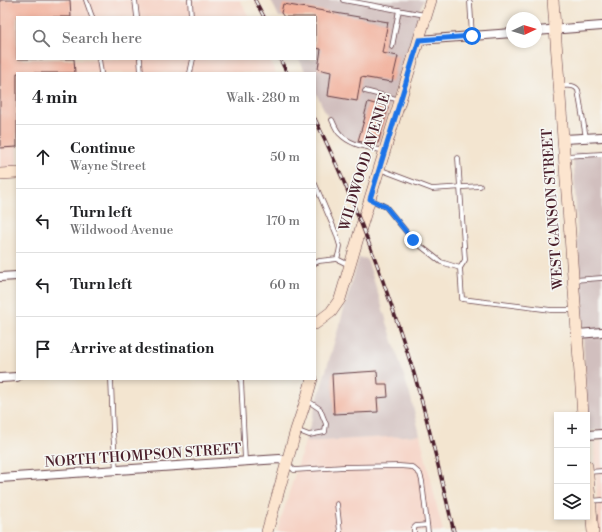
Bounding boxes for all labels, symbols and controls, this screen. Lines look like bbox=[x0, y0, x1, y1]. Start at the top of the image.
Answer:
north arrow bbox=[506, 12, 542, 48]
search box bbox=[16, 16, 316, 60]
icon: search bbox=[30, 27, 52, 49]
route start bbox=[463, 27, 481, 45]
text: Search here bbox=[62, 29, 142, 48]
text: 4 min bbox=[32, 87, 77, 109]
text: Walk · 280 m bbox=[226, 90, 300, 106]
street label: WILDWOOD AVENUE bbox=[335, 91, 395, 234]
street label: WEST GANSON STREET bbox=[538, 128, 568, 291]
text: Continue bbox=[70, 139, 135, 158]
icon: ahead bbox=[32, 146, 54, 168]
text: 50 m bbox=[270, 149, 300, 165]
text: Wayne Street bbox=[70, 158, 146, 174]
text: Turn left bbox=[70, 203, 132, 222]
icon: left bbox=[32, 210, 54, 232]
text: 170 m bbox=[266, 213, 300, 229]
text: Wildwood Avenue bbox=[70, 222, 173, 238]
route end bbox=[404, 231, 422, 249]
icon: left bbox=[32, 274, 54, 296]
text: Turn left bbox=[70, 275, 132, 294]
text: 60 m bbox=[269, 277, 300, 293]
icon: arrive bbox=[32, 338, 54, 360]
text: Arrive at destination bbox=[70, 339, 214, 358]
map controls bbox=[554, 412, 590, 520]
button: + bbox=[554, 412, 590, 448]
street label: NORTH THOMPSON STREET bbox=[44, 440, 242, 472]
button: − bbox=[554, 448, 590, 484]
button: layers bbox=[554, 484, 590, 520]

